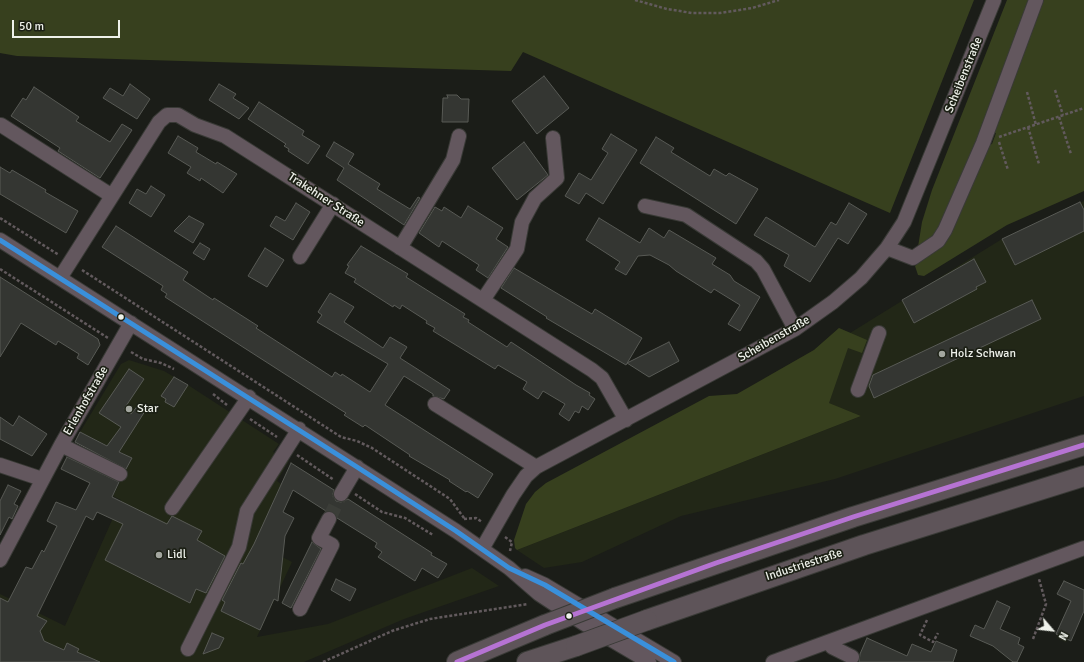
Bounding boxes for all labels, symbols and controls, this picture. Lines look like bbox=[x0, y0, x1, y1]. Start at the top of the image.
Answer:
scale bar bbox=[14, 12, 122, 38]
text: 50 m bbox=[19, 19, 44, 34]
street label: Scheibenstraße bbox=[942, 35, 986, 115]
street label: Trakehner Straße bbox=[285, 170, 367, 230]
unlabelled marker bbox=[116, 312, 126, 322]
street label: Scheibenstraße bbox=[736, 313, 812, 365]
place label: Holz Schwan bbox=[950, 347, 1016, 361]
marker: Holz Schwan bbox=[937, 349, 947, 359]
street label: Erlenhofstraße bbox=[60, 364, 112, 438]
place label: Star bbox=[137, 402, 158, 416]
marker: Star bbox=[124, 404, 134, 414]
street label: Industriestraße bbox=[764, 546, 844, 584]
place label: Lidl bbox=[167, 548, 186, 562]
marker: Lidl bbox=[154, 550, 164, 560]
north arrow bbox=[1032, 610, 1072, 650]
unlabelled marker bbox=[564, 611, 574, 621]
text: N bbox=[1056, 629, 1071, 642]

